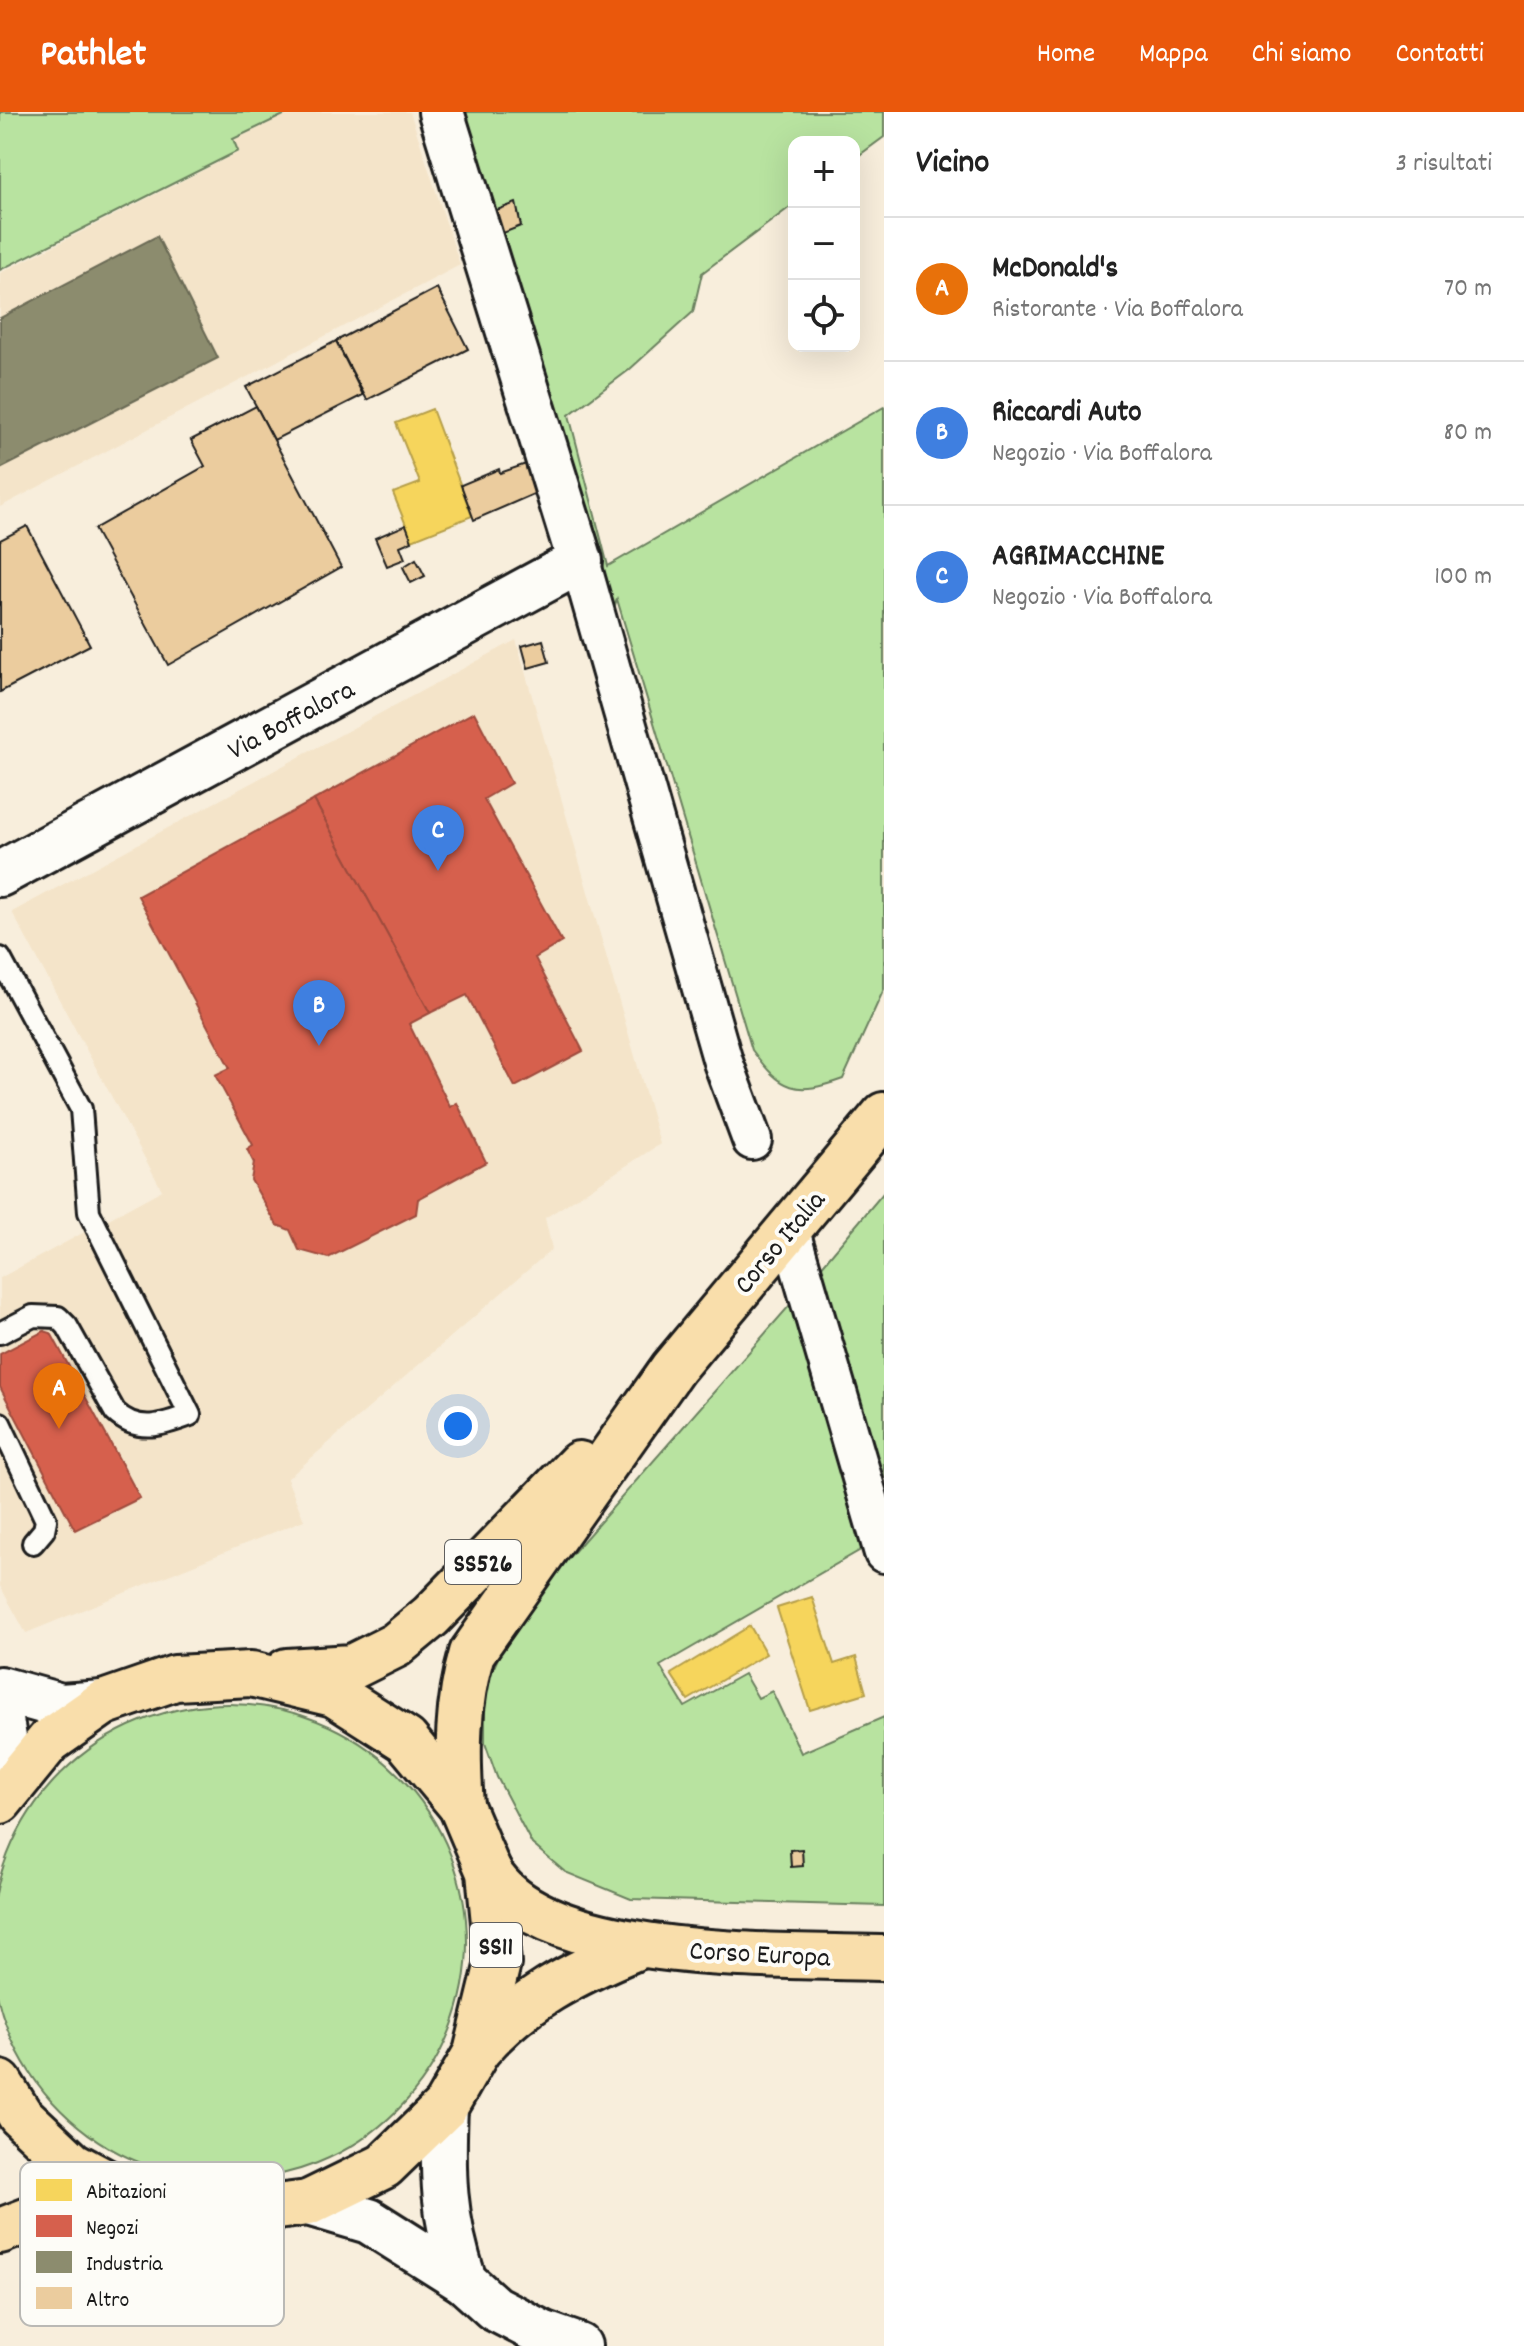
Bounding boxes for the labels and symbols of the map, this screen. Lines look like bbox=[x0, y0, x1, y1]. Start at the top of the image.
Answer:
street label: Via Boffalora bbox=[222, 672, 364, 773]
pin: C bbox=[412, 805, 464, 871]
pin: B bbox=[293, 980, 345, 1046]
street label: Corso Italia bbox=[727, 1183, 838, 1305]
pin: A bbox=[33, 1363, 85, 1429]
your location bbox=[438, 1406, 478, 1446]
road number: SS526 bbox=[445, 1540, 521, 1584]
road number: SS11 bbox=[470, 1923, 522, 1967]
street label: Corso Europa bbox=[688, 1933, 832, 1981]
legend bbox=[20, 2162, 284, 2326]
text: Abitazioni bbox=[86, 2178, 166, 2209]
text: Negozi bbox=[86, 2214, 138, 2245]
text: Industria bbox=[86, 2250, 163, 2281]
text: Altro bbox=[86, 2286, 129, 2317]

